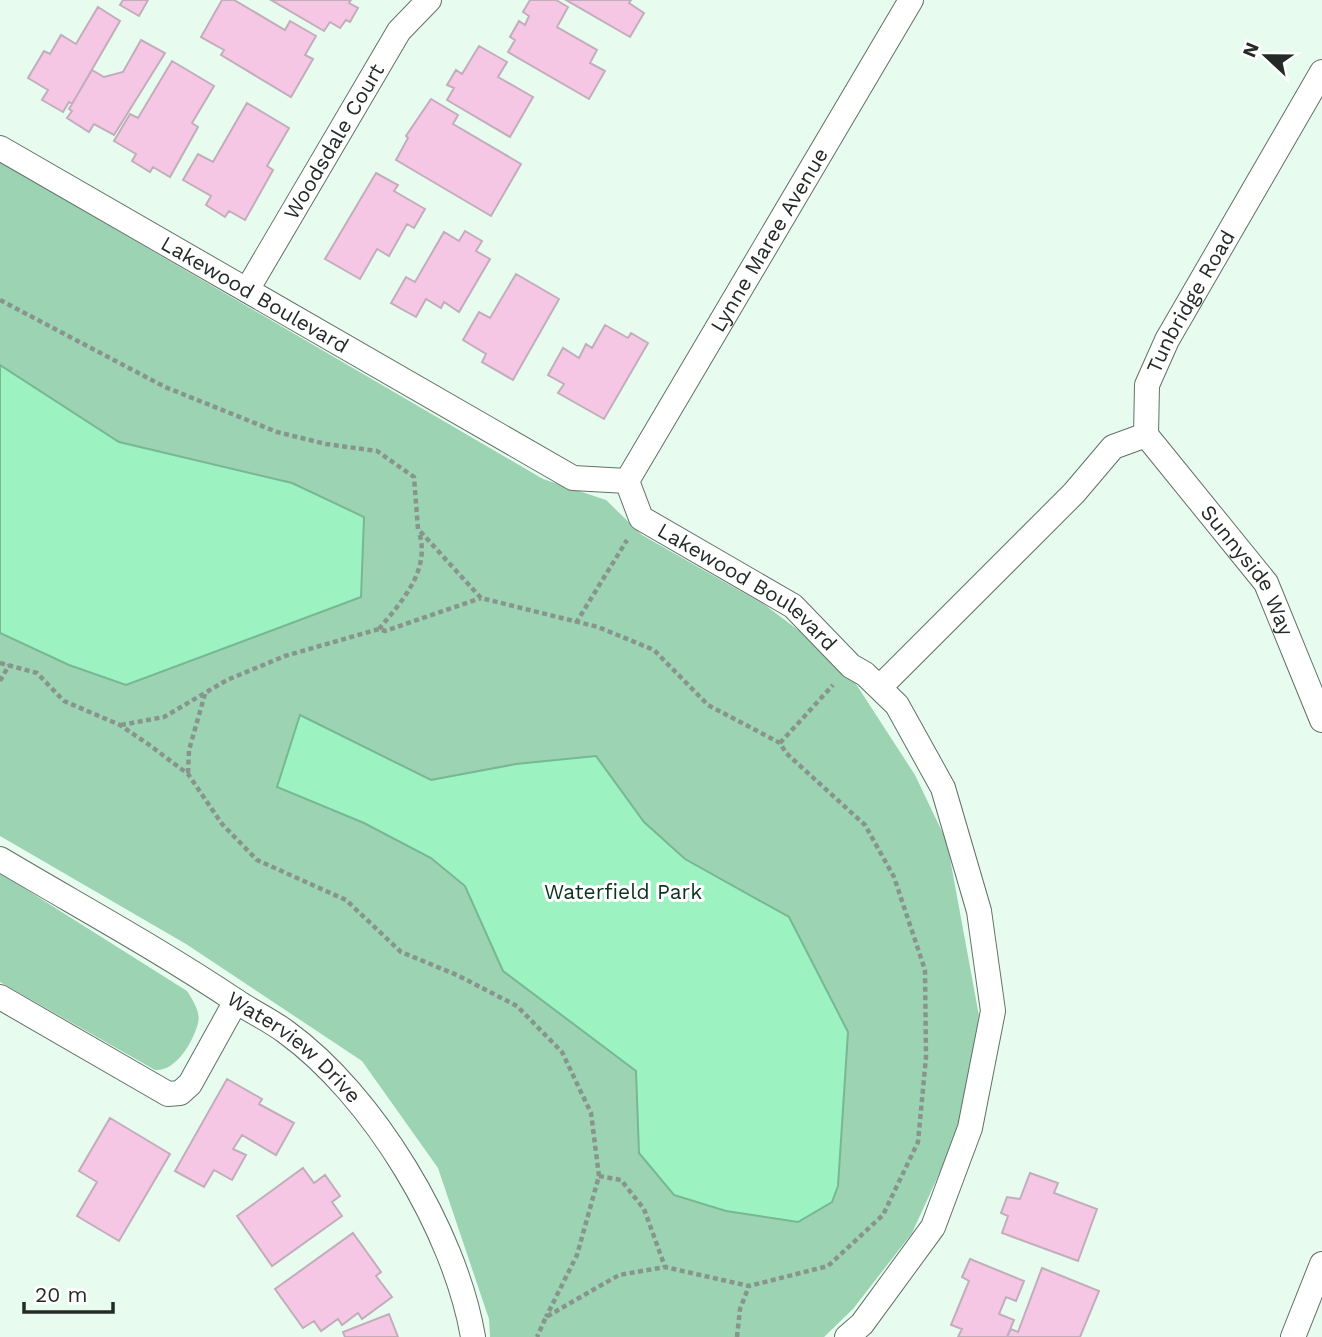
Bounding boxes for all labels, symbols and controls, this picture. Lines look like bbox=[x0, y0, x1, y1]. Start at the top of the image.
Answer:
north arrow bbox=[1231, 21, 1301, 91]
text: N bbox=[1237, 39, 1264, 61]
street label: Woodsdale Court bbox=[278, 59, 389, 224]
street label: Lynne Maree Avenue bbox=[705, 143, 833, 336]
street label: Tunbridge Road bbox=[1141, 225, 1240, 377]
street label: Lakewood Boulevard bbox=[157, 231, 353, 358]
street label: Sunnyside Way bbox=[1196, 500, 1299, 639]
street label: Lakewood Boulevard bbox=[653, 517, 842, 656]
park label: Waterfield Park bbox=[544, 879, 702, 904]
street label: Waterview Drive bbox=[223, 986, 367, 1108]
scale bar bbox=[24, 1270, 114, 1314]
text: 20 m bbox=[35, 1282, 87, 1307]

